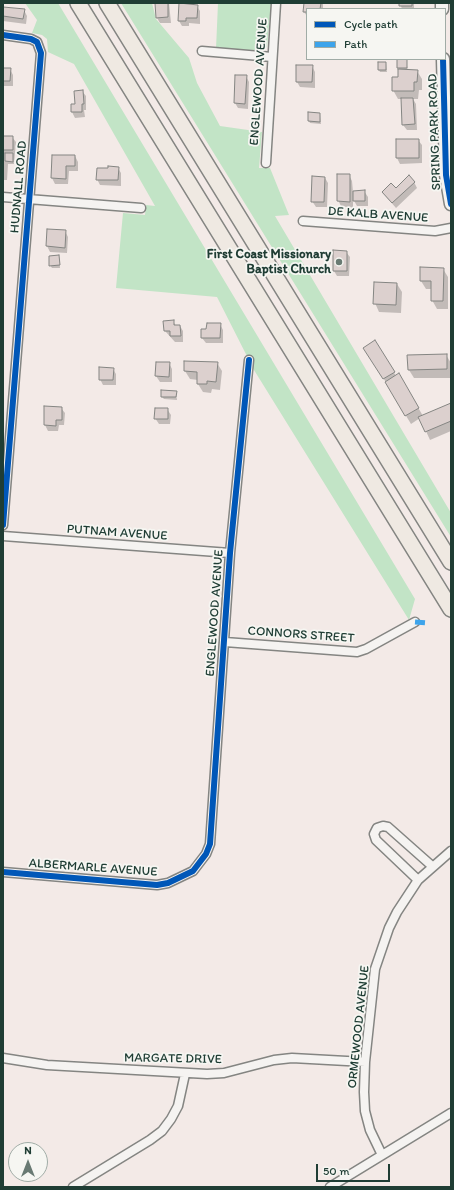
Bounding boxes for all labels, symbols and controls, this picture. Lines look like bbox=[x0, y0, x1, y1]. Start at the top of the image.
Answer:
legend bbox=[306, 8, 446, 60]
text: Cycle path bbox=[344, 17, 398, 31]
street label: ENGLEWOOD AVENUE bbox=[247, 18, 271, 146]
text: Path bbox=[344, 37, 367, 51]
street label: SPRING PARK ROAD bbox=[425, 73, 445, 191]
street label: HUDNALL ROAD bbox=[7, 140, 31, 234]
street label: DE KALB AVENUE bbox=[327, 204, 429, 226]
place label: First Coast Missionary Baptist Church bbox=[207, 247, 331, 278]
marker: First Coast Missionary Baptist Church bbox=[334, 257, 344, 267]
street label: PUTNAM AVENUE bbox=[66, 522, 168, 544]
street label: ENGLEWOOD AVENUE bbox=[203, 549, 227, 677]
street label: CONNORS STREET bbox=[247, 623, 355, 647]
street label: ALBERMARLE AVENUE bbox=[28, 856, 158, 880]
street label: ORMEWOOD AVENUE bbox=[345, 965, 373, 1089]
street label: MARGATE DRIVE bbox=[124, 1050, 222, 1068]
north arrow bbox=[8, 1142, 48, 1182]
text: N bbox=[24, 1144, 32, 1157]
scale bar bbox=[318, 1156, 392, 1182]
text: 50 m bbox=[323, 1164, 349, 1178]

